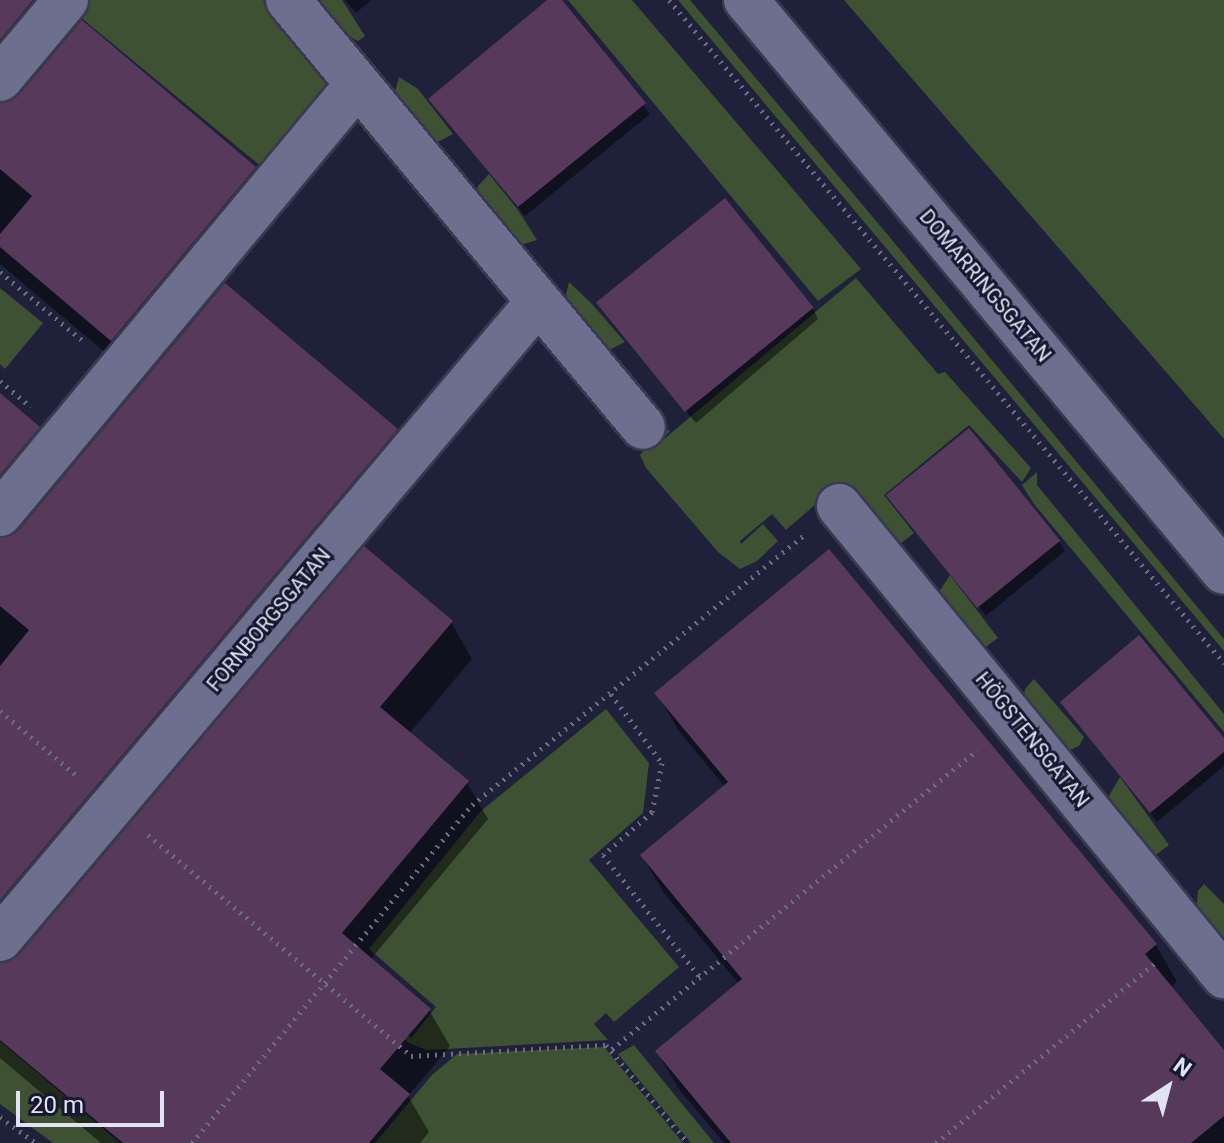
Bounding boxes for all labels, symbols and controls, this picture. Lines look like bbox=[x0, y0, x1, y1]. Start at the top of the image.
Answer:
street label: DOMARRINGSGATAN bbox=[914, 205, 1056, 367]
street label: FORNBORGSGATAN bbox=[202, 544, 336, 696]
street label: HÖGSTENSGATAN bbox=[970, 668, 1094, 812]
north arrow bbox=[1128, 1047, 1208, 1127]
text: N bbox=[1169, 1053, 1196, 1082]
scale bar bbox=[20, 1075, 168, 1125]
text: 20 m bbox=[30, 1091, 84, 1119]

